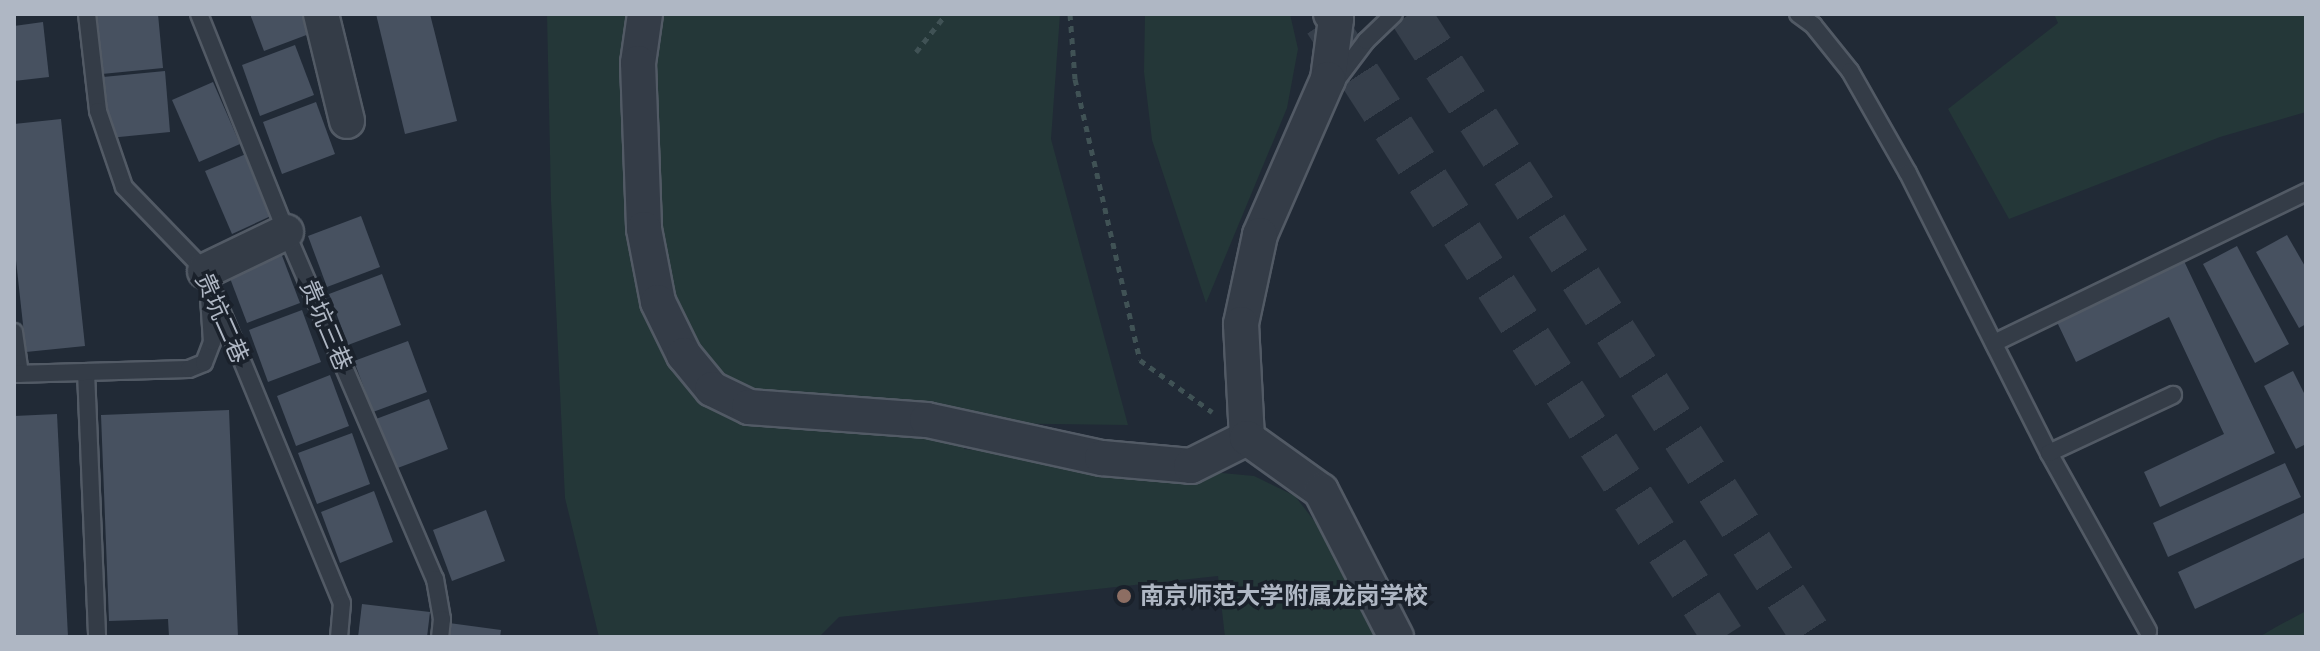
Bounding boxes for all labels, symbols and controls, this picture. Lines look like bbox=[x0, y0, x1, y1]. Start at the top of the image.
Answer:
street label: 贵坑二巷 bbox=[189, 268, 255, 368]
street label: 贵坑三巷 bbox=[294, 275, 358, 375]
place label: 南京师范大学附属龙岗学校 bbox=[1140, 582, 1428, 610]
marker: 南京师范大学附属龙岗学校 bbox=[1115, 587, 1133, 605]

